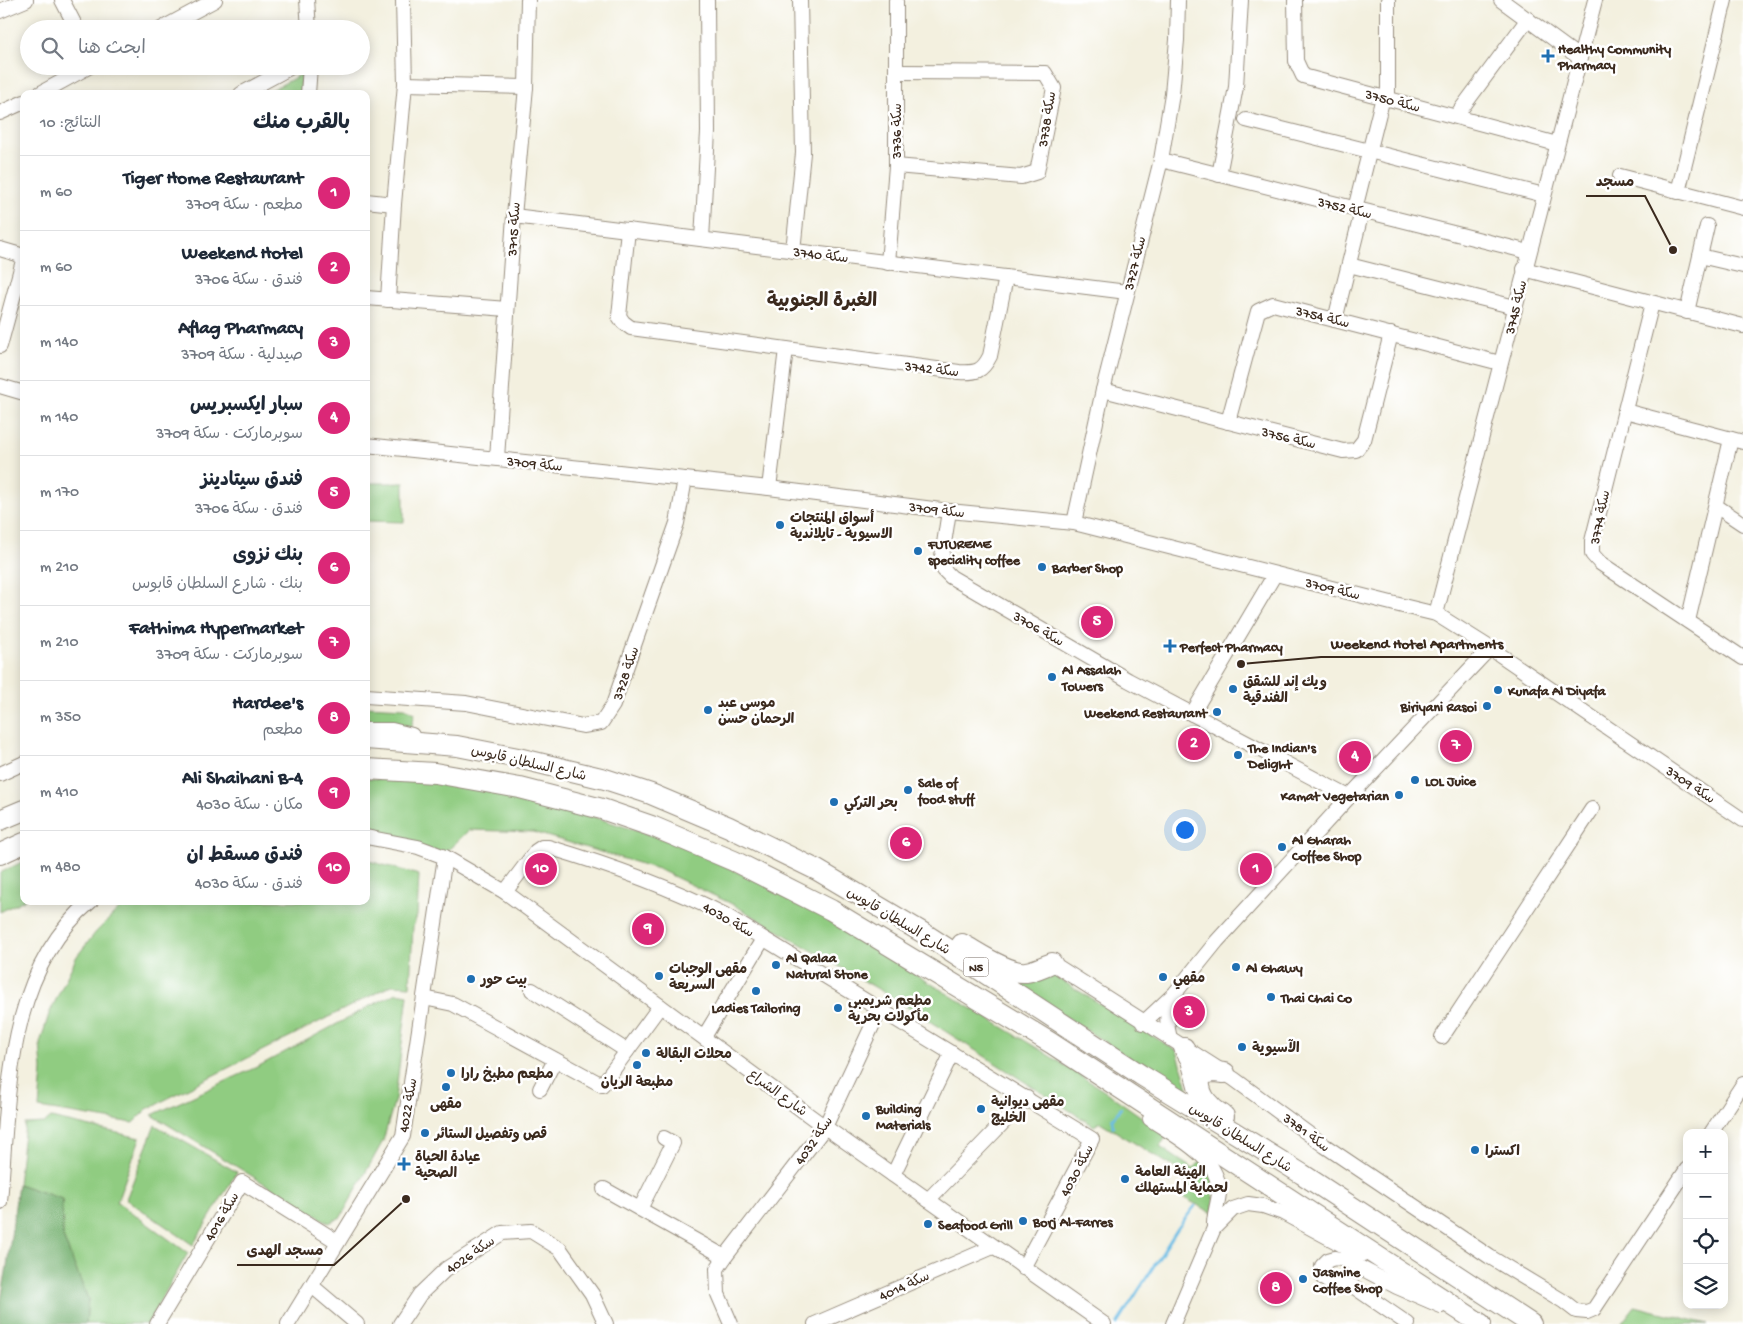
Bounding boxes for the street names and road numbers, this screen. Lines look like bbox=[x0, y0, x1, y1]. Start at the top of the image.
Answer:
street label: سكة 3750 bbox=[1362, 87, 1422, 118]
street label: سكة 3738 bbox=[1036, 90, 1061, 149]
street label: سكة 3736 bbox=[890, 103, 907, 160]
street label: سكة 3752 bbox=[1314, 194, 1373, 224]
street label: سكة 3715 bbox=[505, 202, 526, 258]
street label: سكة 3727 bbox=[1121, 235, 1151, 293]
street label: سكة 3740 bbox=[791, 245, 849, 268]
street label: سكة 3745 bbox=[1502, 279, 1532, 337]
street label: سكة 3754 bbox=[1293, 303, 1351, 333]
street label: سكة 3742 bbox=[903, 359, 960, 382]
street label: سكة 3756 bbox=[1258, 424, 1317, 454]
street label: سكة 3709 bbox=[505, 454, 564, 477]
street label: سكة 3774 bbox=[1587, 489, 1615, 547]
street label: سكة 3709 bbox=[907, 500, 966, 523]
street label: سكة 3709 bbox=[1302, 575, 1362, 605]
street label: سكة 3706 bbox=[1008, 608, 1066, 652]
street label: سكة 3728 bbox=[610, 645, 644, 704]
street label: شارع السلطان قابوس bbox=[469, 743, 588, 786]
street label: سكة 3709 bbox=[1661, 763, 1718, 809]
street label: شارع السلطان قابوس bbox=[843, 884, 953, 960]
street label: سكة 4030 bbox=[699, 900, 756, 943]
road number: N5 bbox=[964, 958, 988, 976]
street label: شارع الشراع bbox=[743, 1067, 810, 1121]
street label: سكة 4022 bbox=[396, 1077, 423, 1134]
street label: شارع السلطان قابوس bbox=[1185, 1101, 1294, 1178]
street label: سكة 3781 bbox=[1278, 1110, 1332, 1157]
street label: سكة 4032 bbox=[792, 1114, 838, 1169]
street label: سكة 4030 bbox=[1057, 1142, 1099, 1200]
street label: سكة 4016 bbox=[202, 1190, 244, 1245]
street label: سكة 4026 bbox=[444, 1234, 499, 1279]
street label: سكة 4014 bbox=[877, 1269, 933, 1306]

